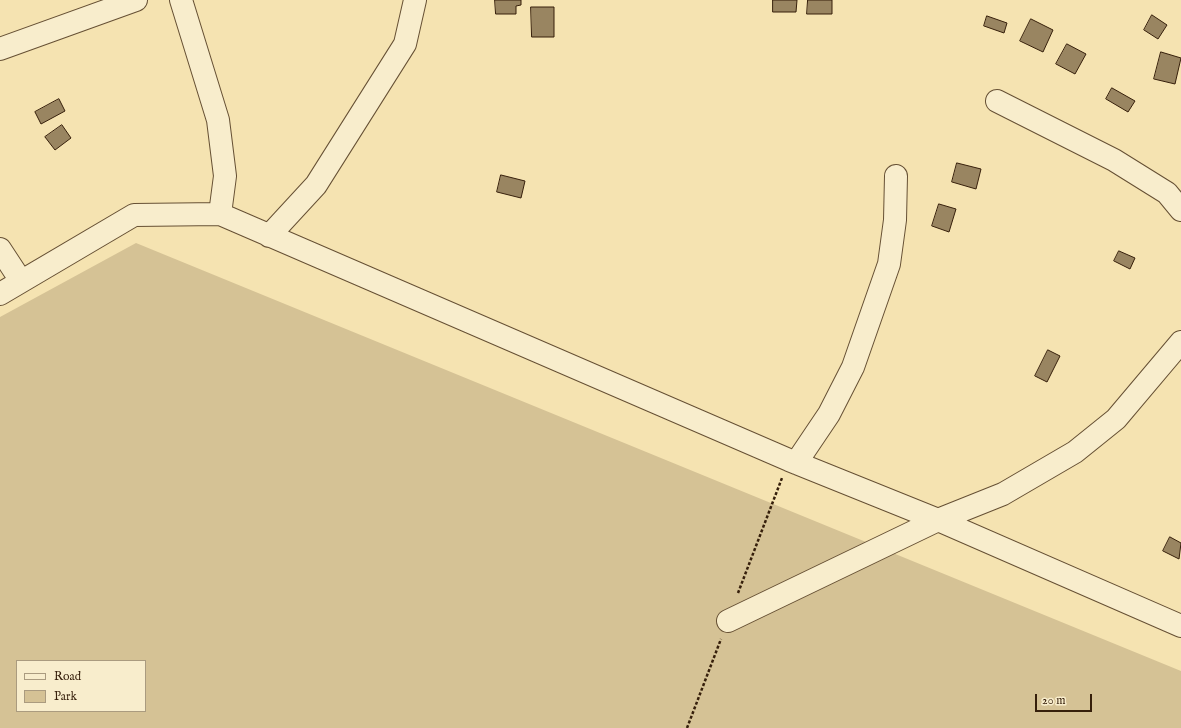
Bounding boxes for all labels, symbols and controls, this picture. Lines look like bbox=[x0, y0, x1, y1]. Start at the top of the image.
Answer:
legend bbox=[16, 660, 146, 712]
text: Road bbox=[54, 669, 81, 684]
scale bar bbox=[1037, 686, 1094, 712]
text: Park bbox=[54, 689, 77, 704]
text: 20 m bbox=[1042, 693, 1065, 708]

